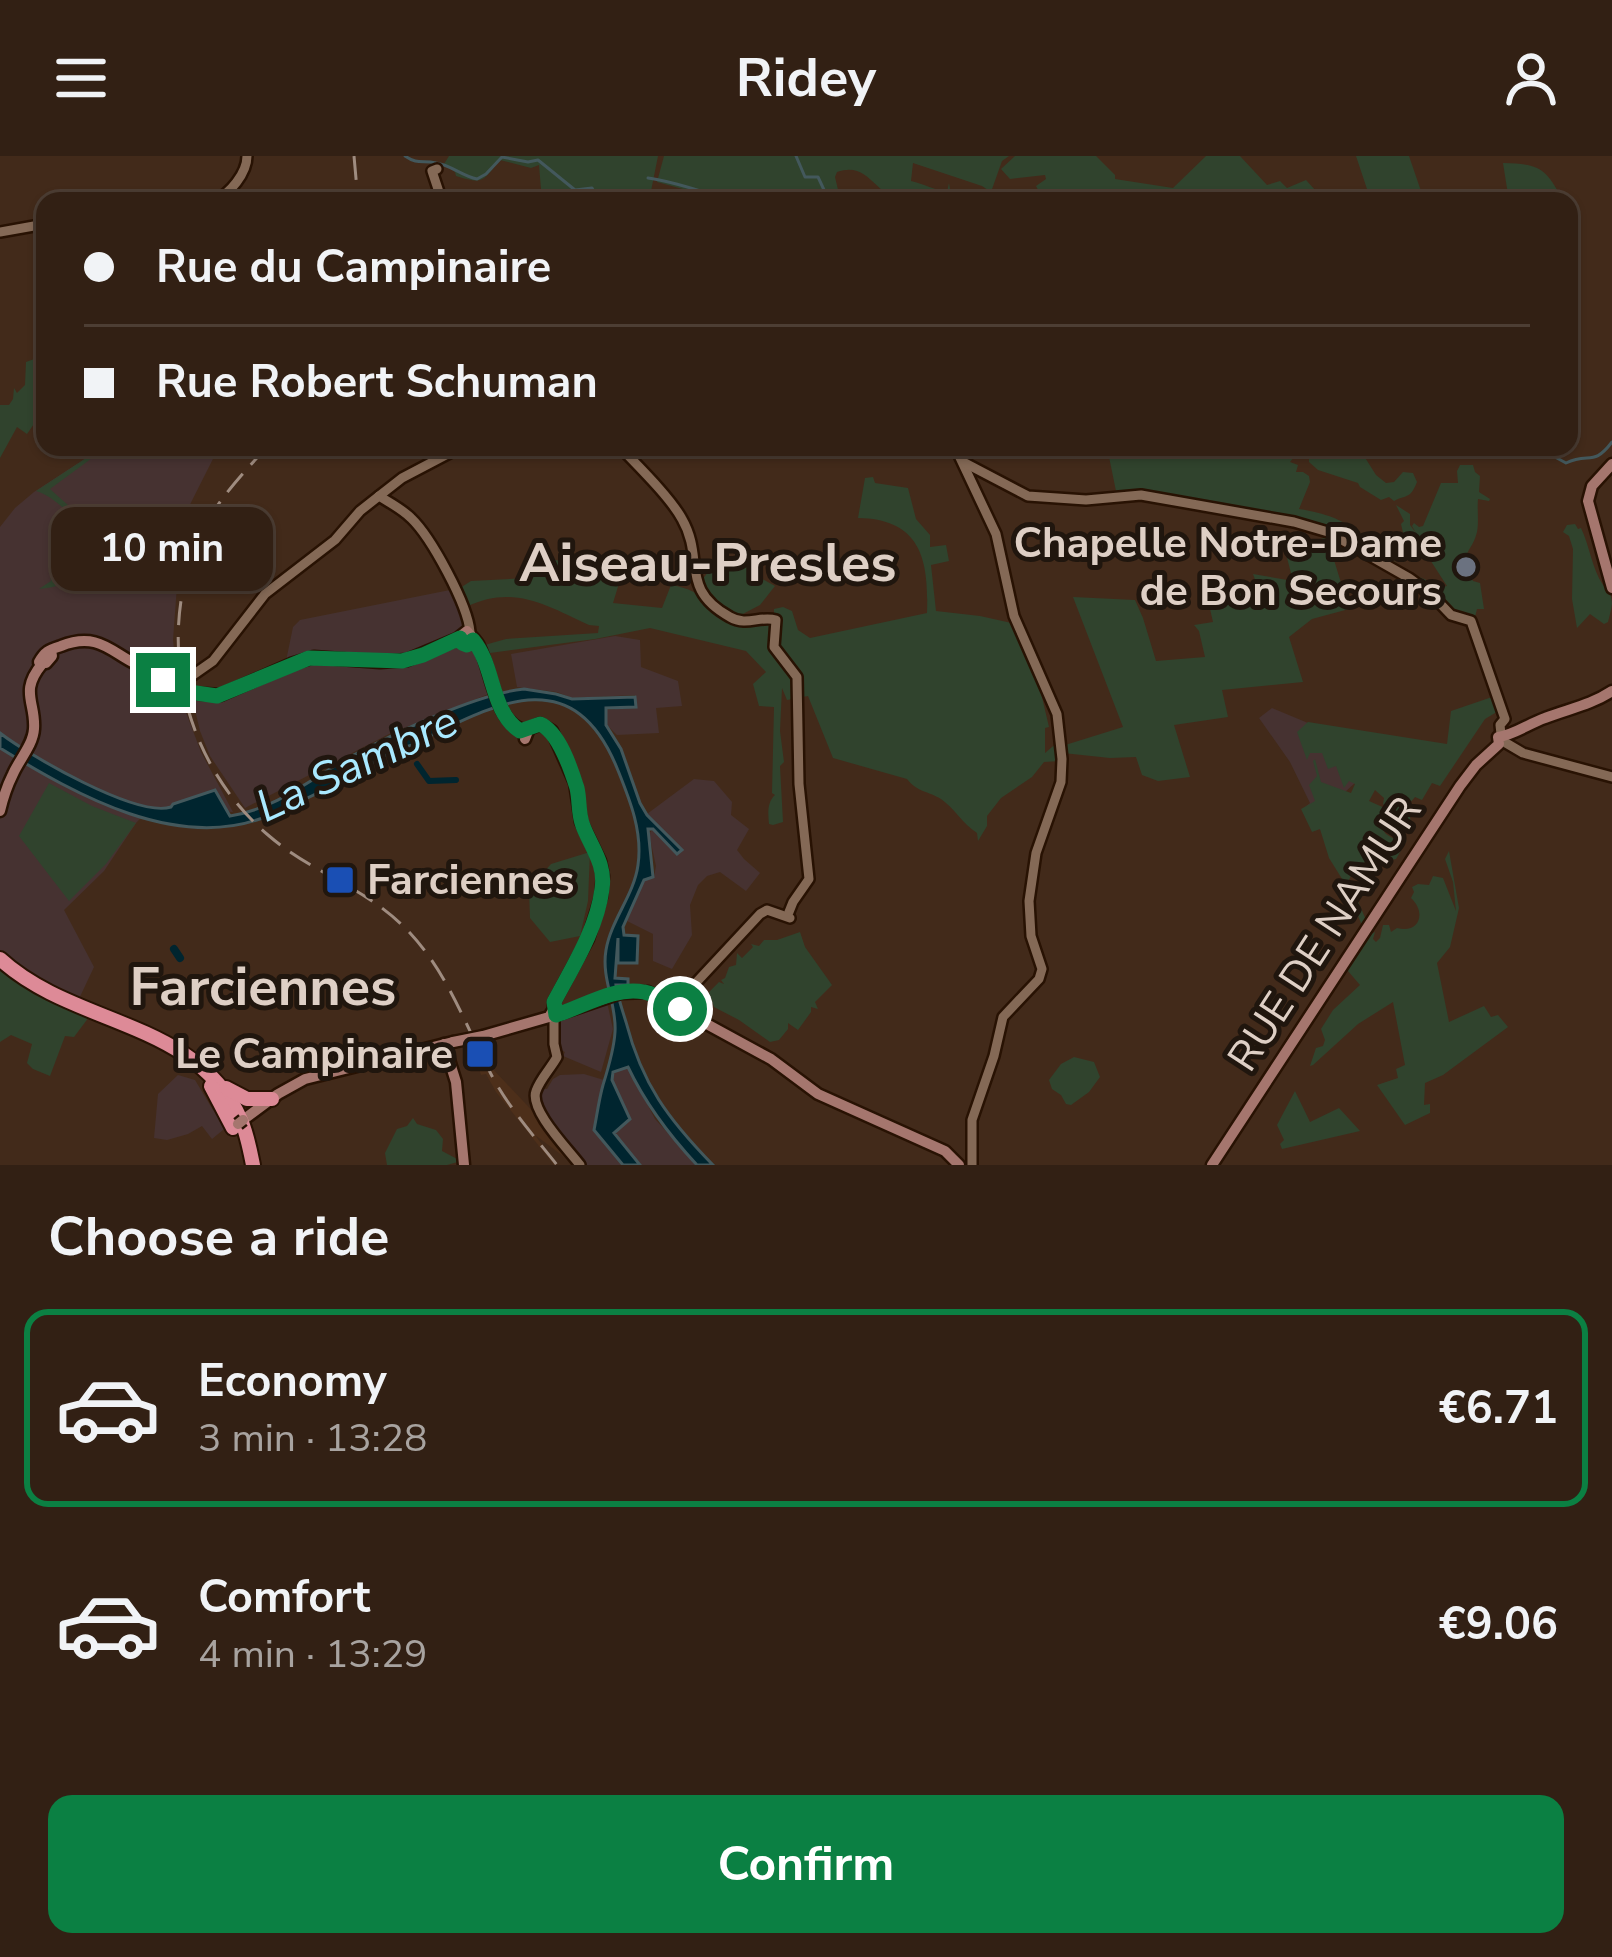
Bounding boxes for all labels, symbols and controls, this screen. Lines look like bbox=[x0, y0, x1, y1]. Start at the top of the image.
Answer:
text: Ridey bbox=[736, 41, 876, 115]
icon: menu bbox=[48, 45, 114, 111]
icon: person bbox=[1498, 45, 1564, 111]
text: Rue du Campinaire bbox=[156, 237, 551, 298]
text: Rue Robert Schuman bbox=[156, 352, 598, 413]
callout: 10 min bbox=[52, 506, 274, 590]
place label: Chapelle Notre-Dame de Bon Secours bbox=[1014, 515, 1442, 620]
text: 10 min bbox=[100, 522, 224, 575]
district label: Aiseau-Presles bbox=[519, 526, 897, 600]
marker: Chapelle Notre-Dame de Bon Secours bbox=[1453, 554, 1479, 580]
route end bbox=[136, 653, 190, 707]
water label: La Sambre bbox=[246, 691, 468, 837]
street label: RUE DE NAMUR bbox=[1215, 786, 1435, 1082]
place label: Farciennes bbox=[367, 852, 575, 909]
marker: Farciennes bbox=[324, 864, 356, 896]
district label: Farciennes bbox=[130, 950, 396, 1024]
route start bbox=[653, 982, 707, 1036]
place label: Le Campinaire bbox=[175, 1026, 453, 1083]
marker: Le Campinaire bbox=[464, 1038, 496, 1070]
text: Choose a ride bbox=[48, 1200, 389, 1274]
text: Economy bbox=[198, 1351, 387, 1412]
icon: car bbox=[54, 1354, 162, 1462]
text: €6.71 bbox=[1439, 1378, 1558, 1439]
text: 3 min · 13:28 bbox=[198, 1412, 427, 1465]
text: Comfort bbox=[198, 1567, 370, 1628]
icon: car bbox=[54, 1570, 162, 1678]
text: €9.06 bbox=[1439, 1594, 1558, 1655]
text: 4 min · 13:29 bbox=[198, 1628, 427, 1681]
button: Confirm bbox=[48, 1795, 1564, 1933]

